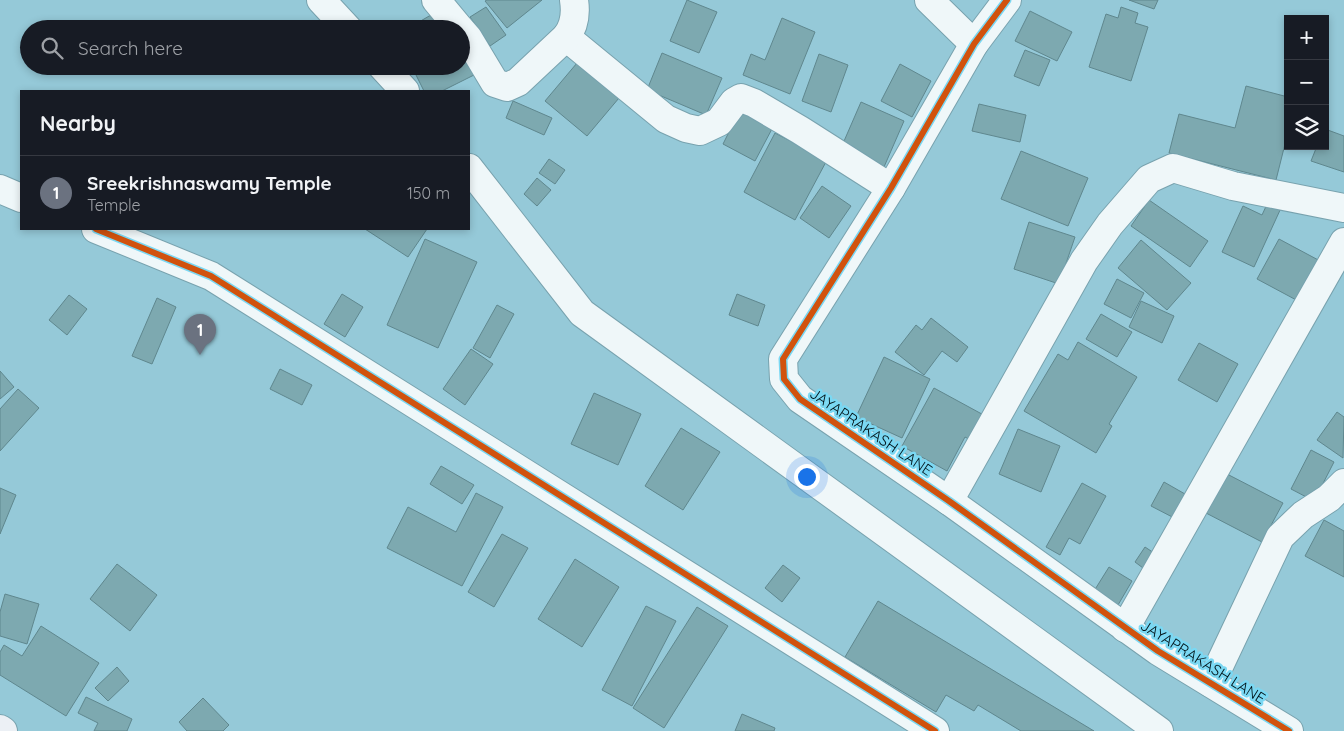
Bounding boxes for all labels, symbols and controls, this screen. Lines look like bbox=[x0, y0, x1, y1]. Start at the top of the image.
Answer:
map controls bbox=[1284, 15, 1329, 150]
button: + bbox=[1284, 15, 1329, 60]
search box bbox=[20, 20, 470, 75]
icon: search bbox=[38, 34, 66, 62]
text: Search here bbox=[78, 36, 183, 60]
button: − bbox=[1284, 60, 1329, 105]
button: layers bbox=[1284, 105, 1329, 150]
text: Nearby bbox=[40, 110, 116, 136]
text: Sreekrishnaswamy Temple bbox=[87, 171, 332, 195]
text: 1 bbox=[53, 183, 59, 203]
text: 150 m bbox=[407, 183, 450, 203]
text: Temple bbox=[87, 195, 141, 215]
pin: 1 bbox=[184, 314, 216, 355]
street label: JAYAPRAKASH LANE bbox=[806, 383, 936, 480]
your location bbox=[794, 464, 820, 490]
street label: JAYAPRAKASH LANE bbox=[1137, 615, 1269, 708]

